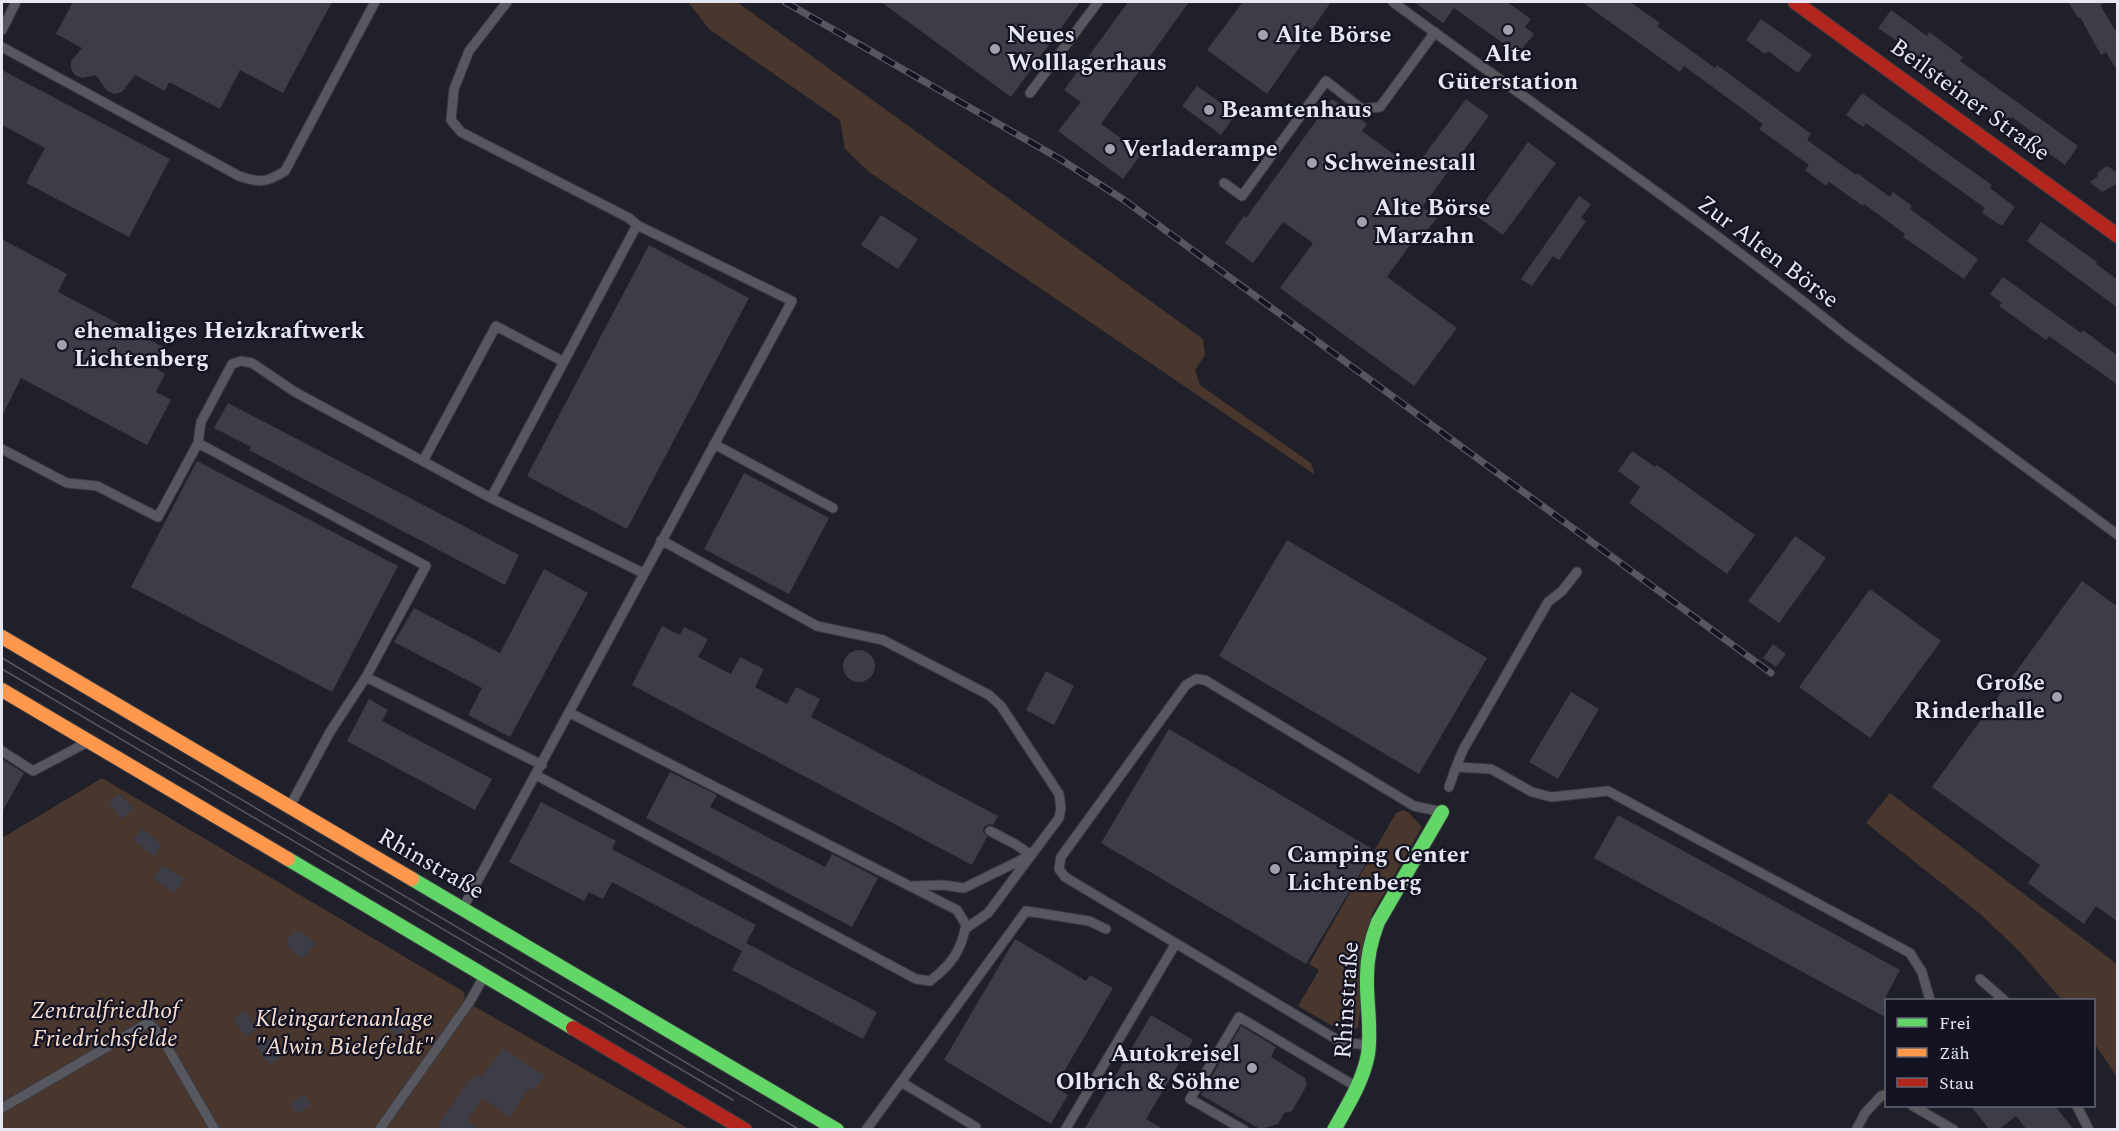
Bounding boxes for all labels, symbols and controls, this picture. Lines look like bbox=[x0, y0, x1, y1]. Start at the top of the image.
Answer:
place label: Neues Wolllagerhaus bbox=[1007, 17, 1167, 81]
place label: Alte Börse bbox=[1275, 17, 1391, 53]
marker: Alte Güterstation bbox=[1501, 23, 1515, 37]
marker: Alte Börse bbox=[1256, 28, 1270, 42]
street label: Beilsteiner Straße bbox=[1882, 29, 2058, 171]
place label: Alte Güterstation bbox=[1438, 36, 1579, 100]
marker: Neues Wolllagerhaus bbox=[988, 42, 1002, 56]
place label: Beamtenhaus bbox=[1221, 92, 1372, 128]
marker: Beamtenhaus bbox=[1202, 103, 1216, 117]
place label: Verladerampe bbox=[1122, 131, 1278, 167]
marker: Verladerampe bbox=[1103, 142, 1117, 156]
place label: Schweinestall bbox=[1324, 145, 1476, 181]
marker: Schweinestall bbox=[1305, 156, 1319, 170]
street label: Zur Alten Börse bbox=[1689, 186, 1847, 318]
place label: Alte Börse Marzahn bbox=[1374, 190, 1490, 254]
marker: Alte Börse Marzahn bbox=[1355, 215, 1369, 229]
place label: ehemaliges Heizkraftwerk Lichtenberg bbox=[74, 313, 365, 377]
marker: ehemaliges Heizkraftwerk Lichtenberg bbox=[55, 338, 69, 352]
place label: Große Rinderhalle bbox=[1914, 665, 2045, 729]
marker: Große Rinderhalle bbox=[2050, 690, 2064, 704]
street label: Rhinstraße bbox=[371, 819, 491, 909]
place label: Camping Center Lichtenberg bbox=[1287, 837, 1470, 901]
marker: Camping Center Lichtenberg bbox=[1268, 862, 1282, 876]
street label: Rhinstraße bbox=[1325, 940, 1369, 1060]
park label: Zentralfriedhof Friedrichsfelde bbox=[30, 993, 184, 1057]
legend bbox=[1885, 999, 2095, 1107]
park label: Kleingartenanlage "Alwin Bielefeldt" bbox=[255, 1001, 433, 1065]
text: Frei bbox=[1939, 1010, 1971, 1037]
place label: Autokreisel Olbrich & Söhne bbox=[1056, 1036, 1240, 1100]
text: Zäh bbox=[1939, 1040, 1970, 1067]
marker: Autokreisel Olbrich & Söhne bbox=[1245, 1061, 1259, 1075]
text: Stau bbox=[1939, 1070, 1974, 1097]

